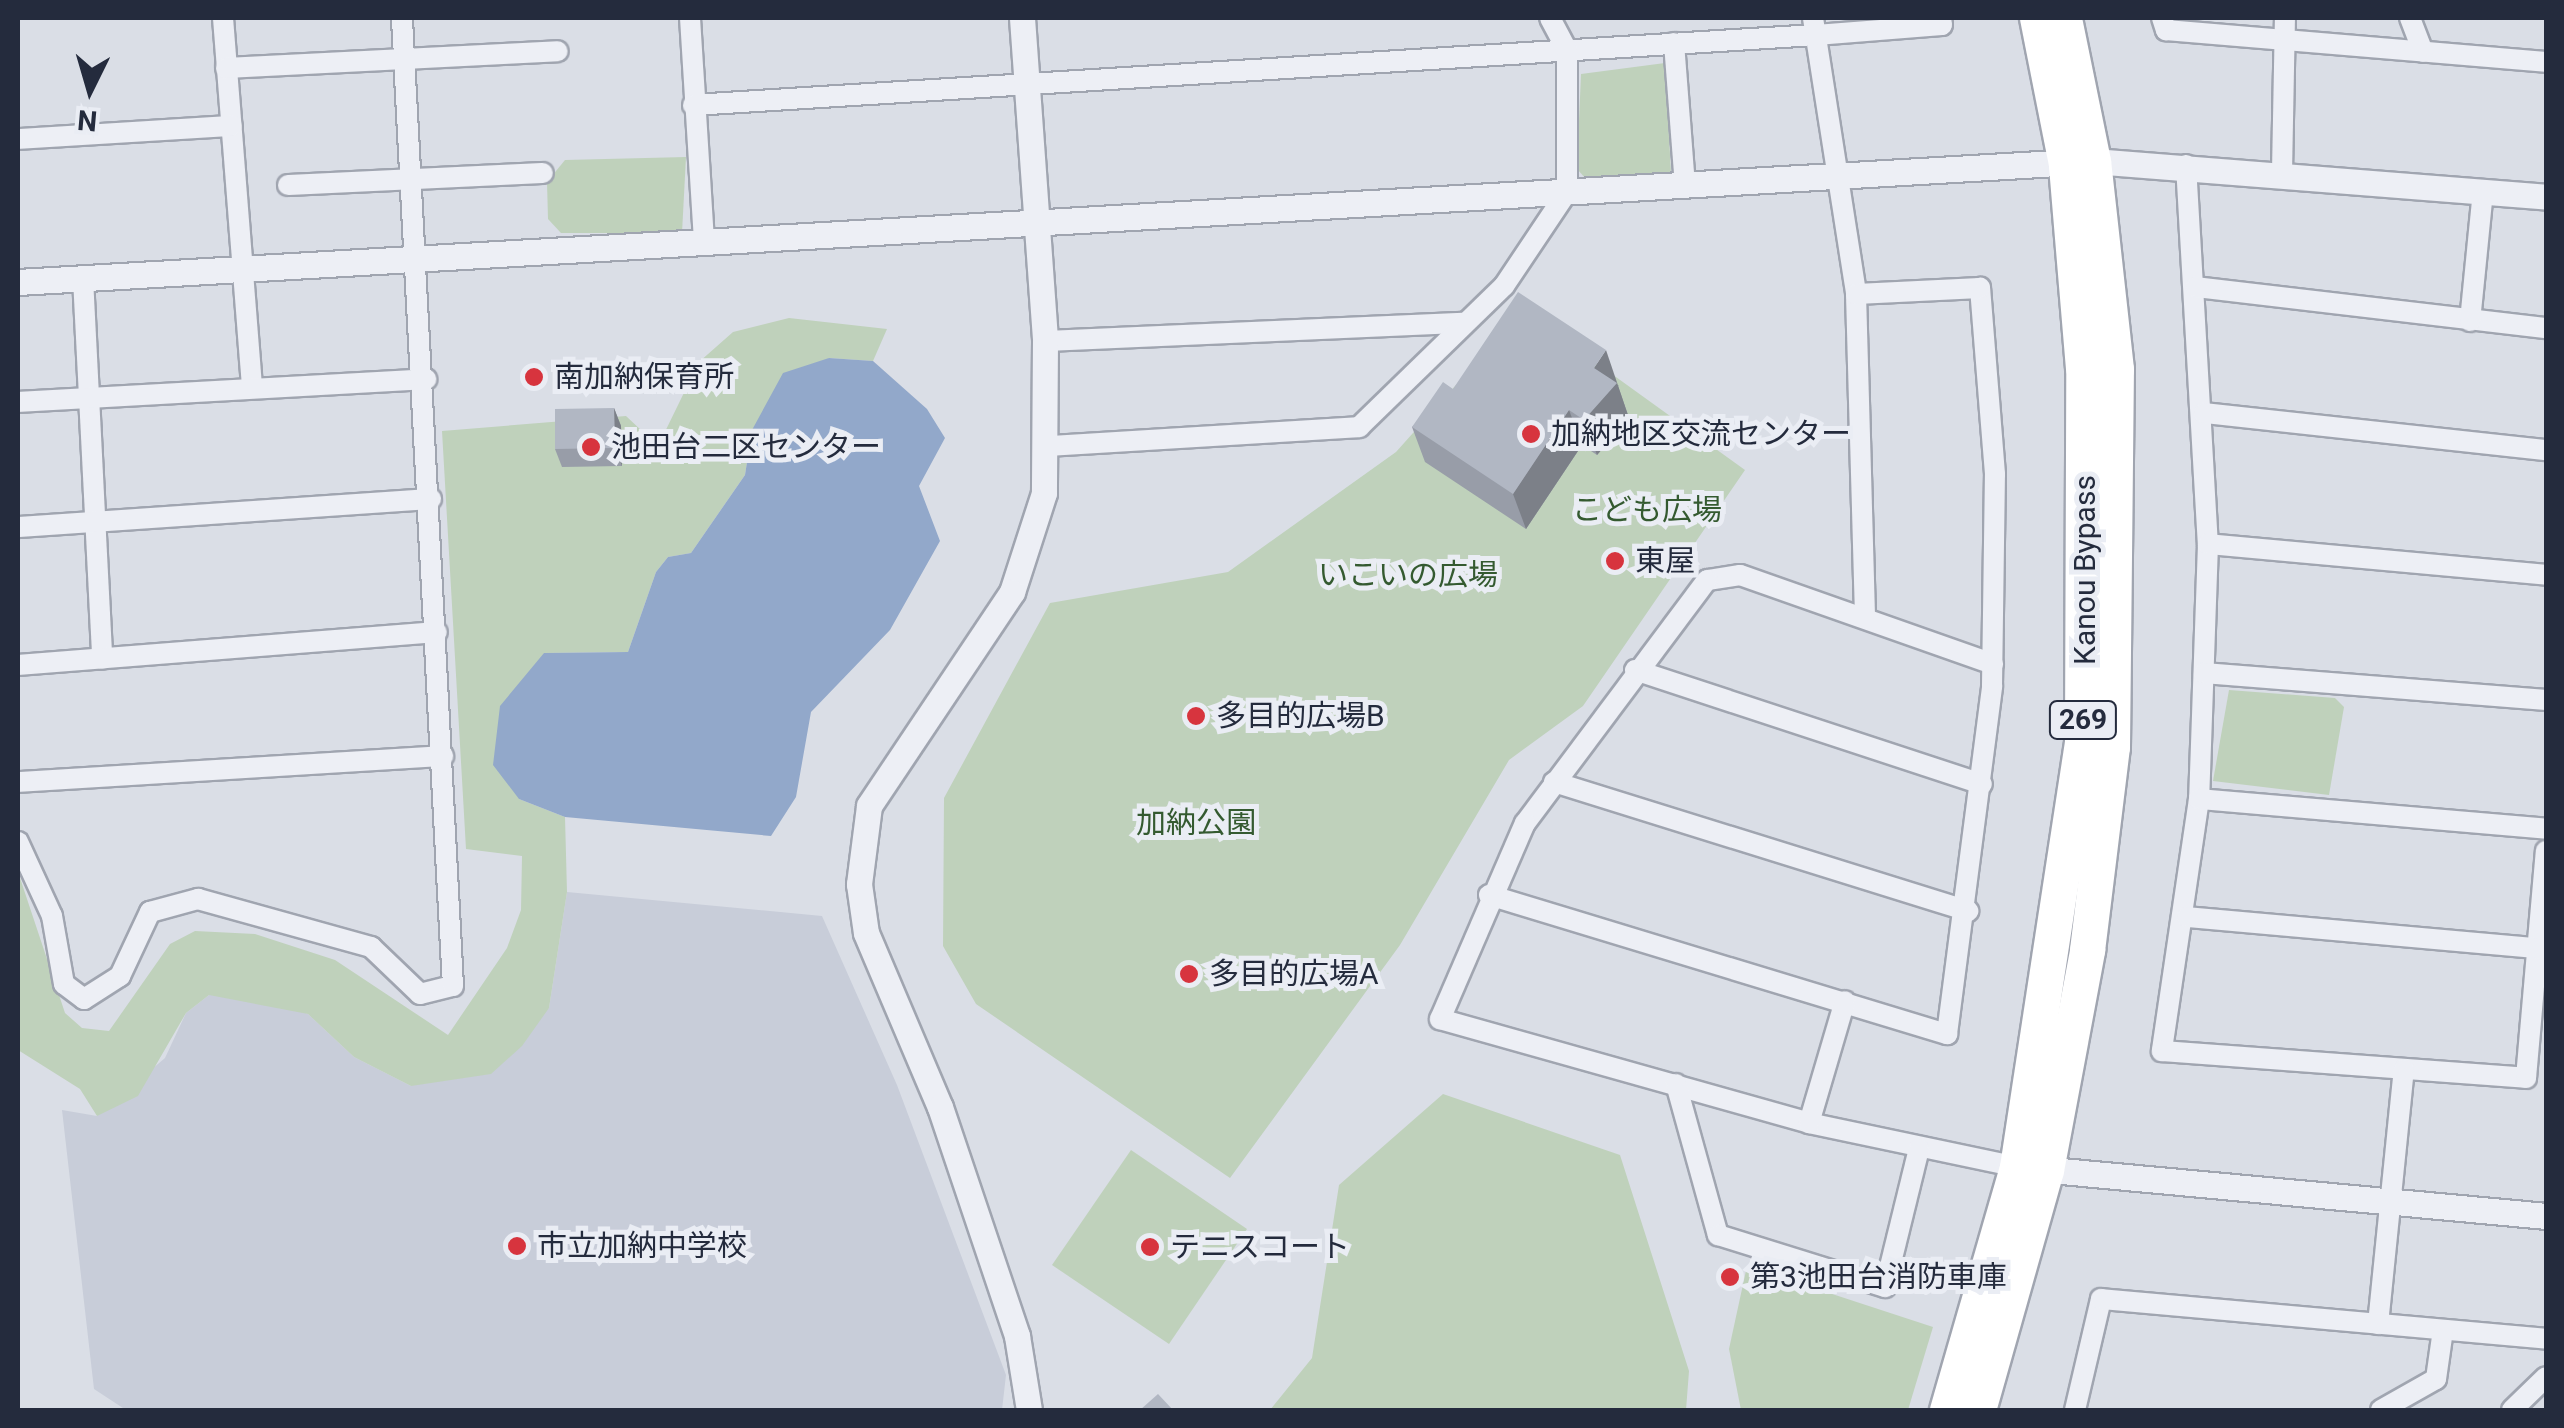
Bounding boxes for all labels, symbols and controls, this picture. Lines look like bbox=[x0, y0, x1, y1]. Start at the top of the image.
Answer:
north arrow bbox=[40, 40, 140, 140]
text: N bbox=[76, 103, 99, 138]
place label: 南加納保育所 bbox=[554, 359, 734, 395]
marker: 南加納保育所 bbox=[523, 366, 545, 388]
place label: 加納地区交流センター bbox=[1551, 416, 1851, 452]
marker: 加納地区交流センター bbox=[1520, 423, 1542, 445]
place label: 池田台二区センター bbox=[611, 429, 881, 465]
marker: 池田台二区センター bbox=[580, 436, 602, 458]
street label: Kanou Bypass bbox=[2067, 475, 2103, 665]
park label: こども広場 bbox=[1572, 492, 1722, 528]
place label: 東屋 bbox=[1635, 543, 1695, 579]
marker: 東屋 bbox=[1604, 550, 1626, 572]
park label: いこいの広場 bbox=[1318, 557, 1498, 593]
road number: 269 bbox=[2048, 697, 2118, 743]
place label: 多目的広場B bbox=[1216, 698, 1385, 734]
marker: 多目的広場B bbox=[1185, 705, 1207, 727]
park label: 加納公園 bbox=[1136, 805, 1256, 841]
place label: 多目的広場A bbox=[1209, 956, 1379, 992]
marker: 多目的広場A bbox=[1178, 963, 1200, 985]
place label: 市立加納中学校 bbox=[537, 1228, 747, 1264]
place label: テニスコート bbox=[1170, 1229, 1350, 1265]
marker: 市立加納中学校 bbox=[506, 1235, 528, 1257]
marker: テニスコート bbox=[1139, 1236, 1161, 1258]
place label: 第3池田台消防車庫 bbox=[1750, 1259, 2007, 1295]
marker: 第3池田台消防車庫 bbox=[1719, 1266, 1741, 1288]

